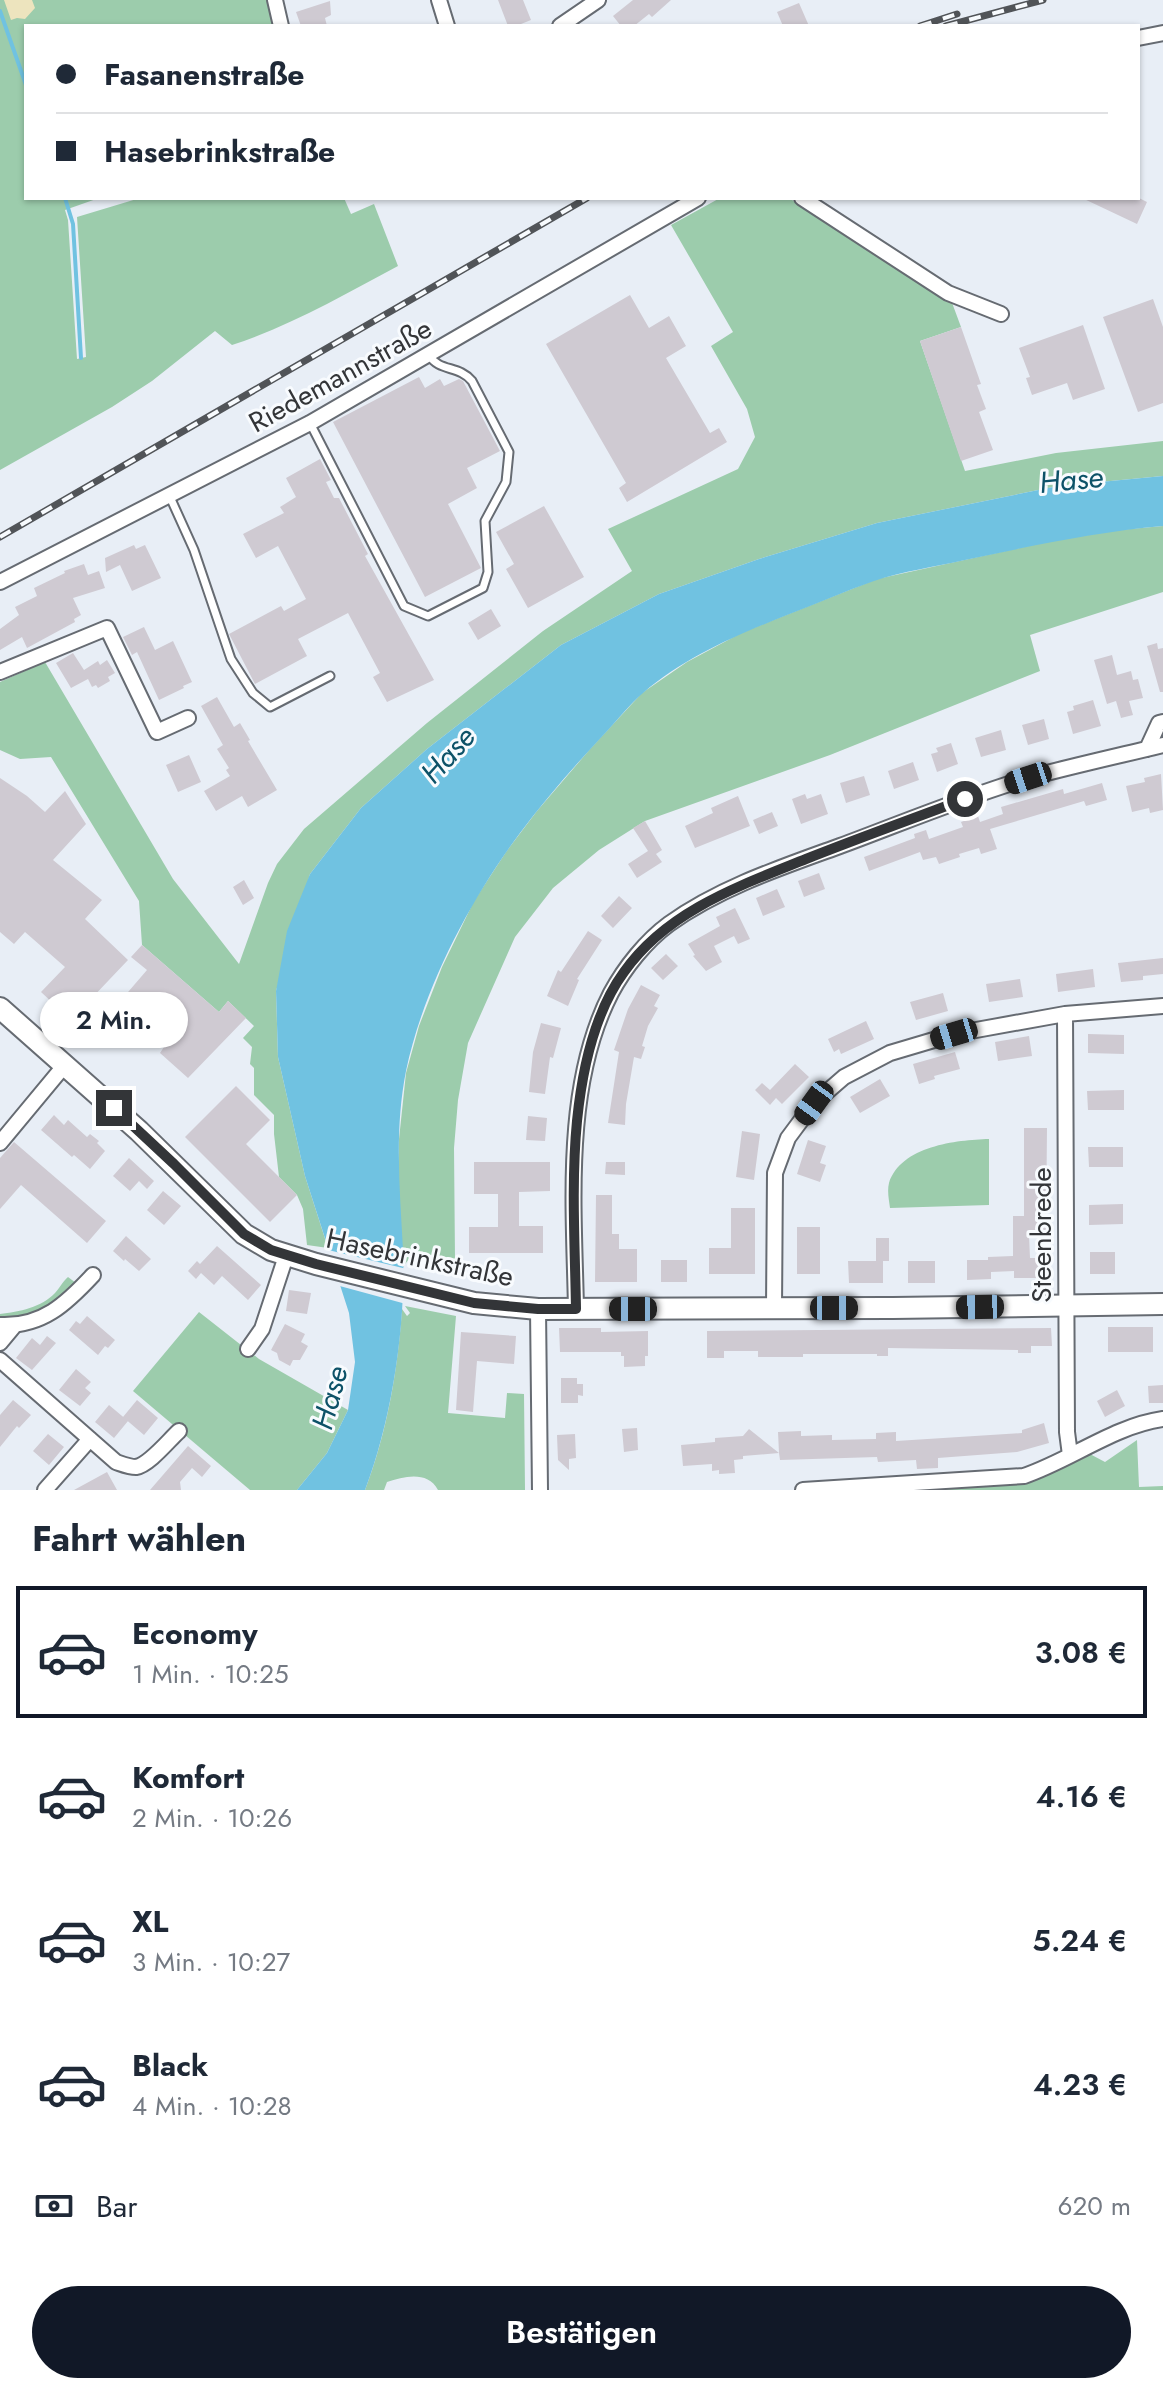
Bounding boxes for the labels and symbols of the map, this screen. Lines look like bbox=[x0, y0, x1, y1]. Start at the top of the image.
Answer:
street label: Riedemannstraße bbox=[241, 308, 439, 443]
water label: Hase bbox=[1037, 455, 1105, 504]
water label: Hase bbox=[410, 716, 485, 793]
car bbox=[1001, 759, 1055, 797]
route start bbox=[947, 781, 983, 817]
callout: 2 Min. bbox=[40, 992, 188, 1048]
car bbox=[928, 1016, 980, 1052]
car bbox=[790, 1077, 838, 1129]
route end bbox=[96, 1090, 132, 1126]
street label: Steenbrede bbox=[1021, 1167, 1062, 1303]
street label: Hasebrinkstraße bbox=[323, 1218, 517, 1297]
car bbox=[956, 1295, 1004, 1319]
car bbox=[810, 1296, 858, 1320]
car bbox=[609, 1297, 657, 1321]
water label: Hase bbox=[300, 1361, 359, 1434]

